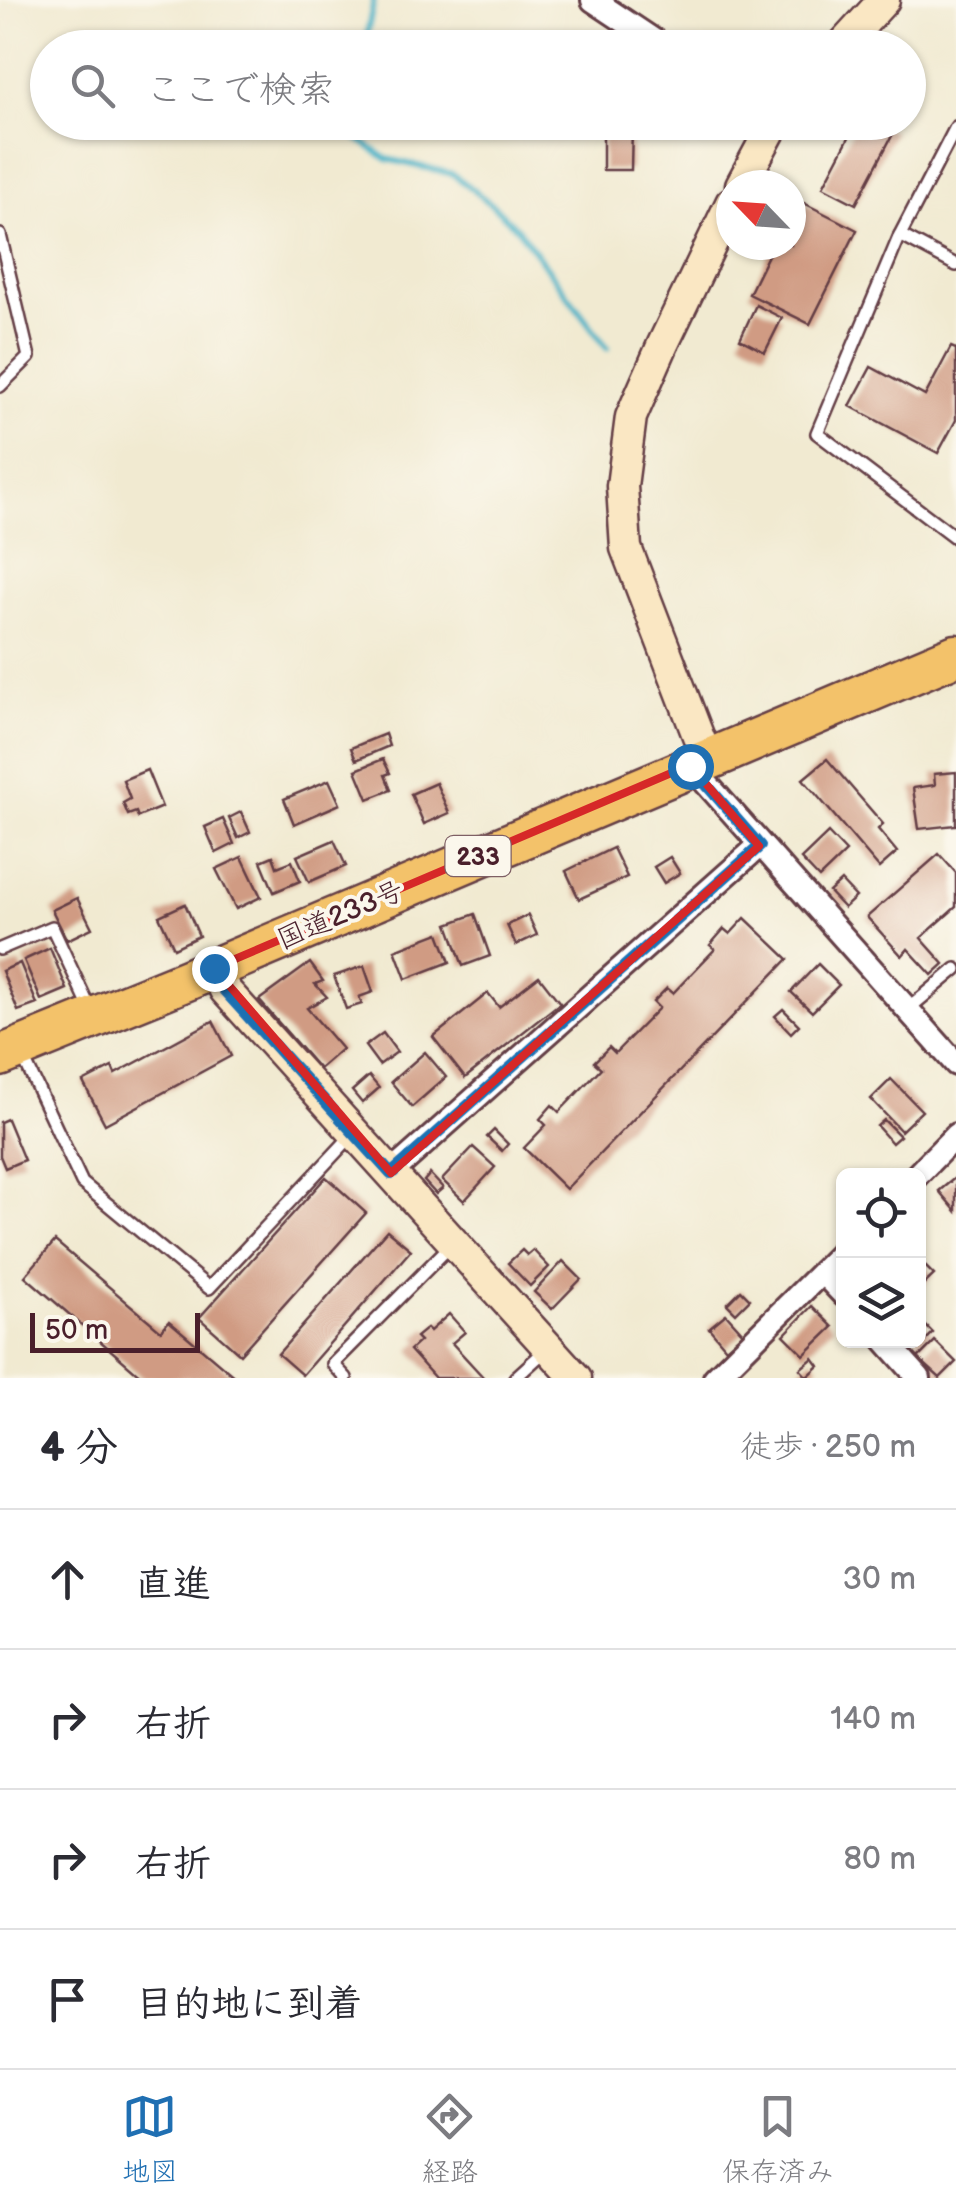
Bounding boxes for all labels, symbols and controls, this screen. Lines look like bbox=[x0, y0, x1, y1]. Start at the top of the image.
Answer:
search box bbox=[30, 30, 926, 140]
icon: search bbox=[65, 58, 120, 113]
text: ここで検索 bbox=[145, 68, 335, 113]
north arrow bbox=[716, 170, 806, 260]
route start bbox=[668, 744, 714, 790]
road number: 233 bbox=[446, 836, 510, 876]
street label: 国道233号 bbox=[272, 874, 409, 957]
route end bbox=[192, 946, 238, 992]
map controls bbox=[836, 1168, 926, 1348]
button: locate bbox=[836, 1168, 926, 1258]
button: layers bbox=[836, 1258, 926, 1348]
scale bar bbox=[30, 1308, 200, 1352]
text: 50 m bbox=[45, 1314, 108, 1347]
text: 4 分 bbox=[40, 1423, 118, 1474]
text: 徒歩 · 250 m bbox=[740, 1428, 916, 1467]
icon: ahead bbox=[40, 1552, 95, 1607]
text: 30 m bbox=[842, 1560, 916, 1599]
text: 直進 bbox=[135, 1562, 211, 1607]
icon: right bbox=[40, 1692, 95, 1747]
text: 140 m bbox=[830, 1700, 916, 1739]
text: 右折 bbox=[135, 1702, 211, 1747]
icon: right bbox=[40, 1832, 95, 1887]
text: 80 m bbox=[843, 1840, 916, 1879]
text: 右折 bbox=[135, 1842, 211, 1887]
icon: arrive bbox=[40, 1972, 95, 2027]
text: 目的地に到着 bbox=[135, 1982, 363, 2027]
tab: 地図 bbox=[122, 2089, 178, 2189]
tab: 経路 bbox=[422, 2089, 478, 2189]
tab: 保存済み bbox=[722, 2089, 834, 2189]

